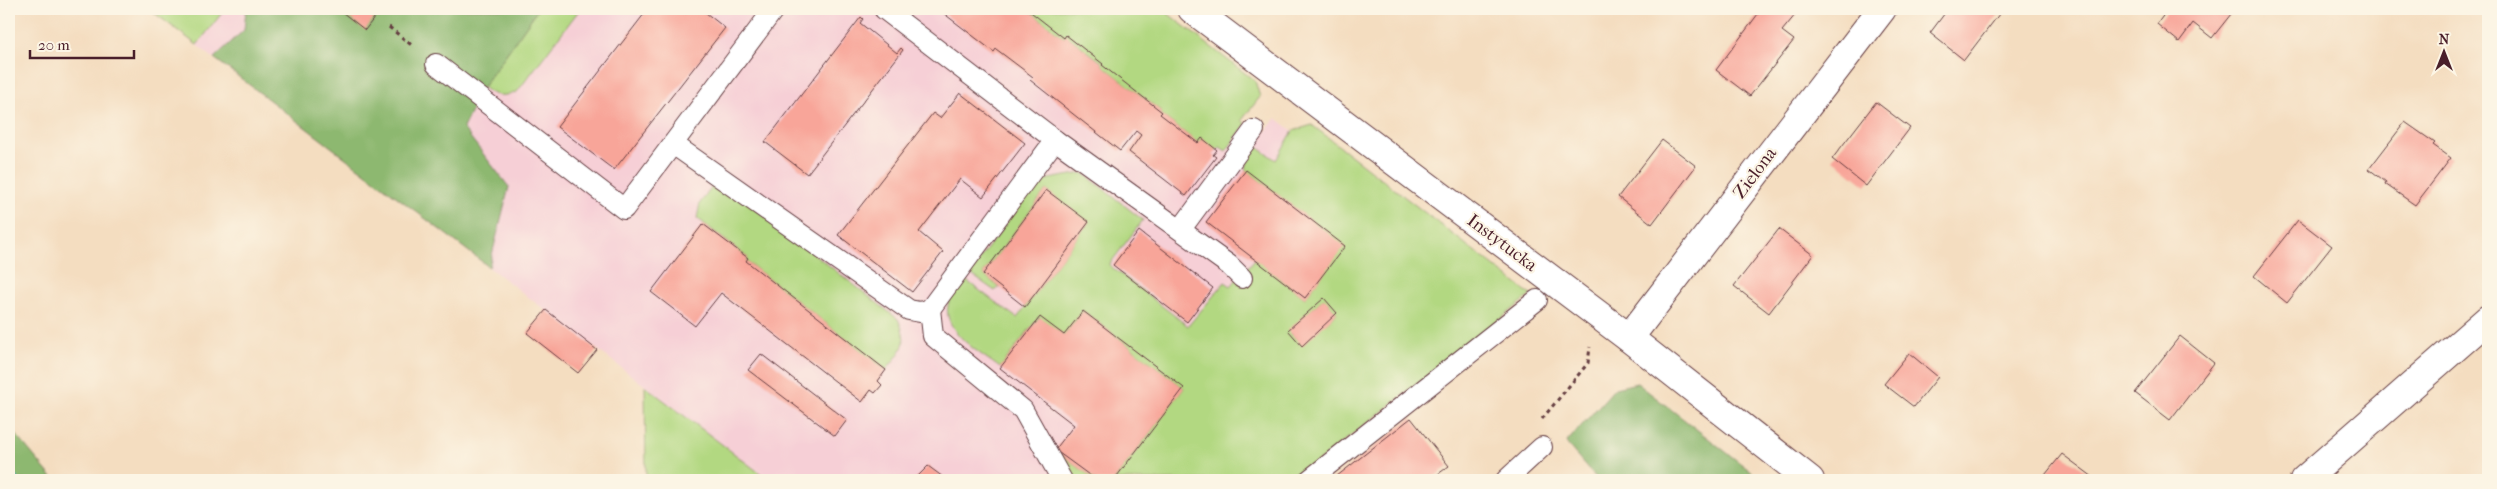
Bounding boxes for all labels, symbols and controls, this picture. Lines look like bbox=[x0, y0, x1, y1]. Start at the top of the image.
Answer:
scale bar bbox=[30, 28, 134, 60]
north arrow bbox=[2420, 28, 2470, 78]
text: N bbox=[2439, 31, 2450, 48]
text: 20 m bbox=[38, 36, 70, 54]
street label: Zielona bbox=[1729, 143, 1781, 203]
street label: Instytucka bbox=[1463, 210, 1542, 276]

